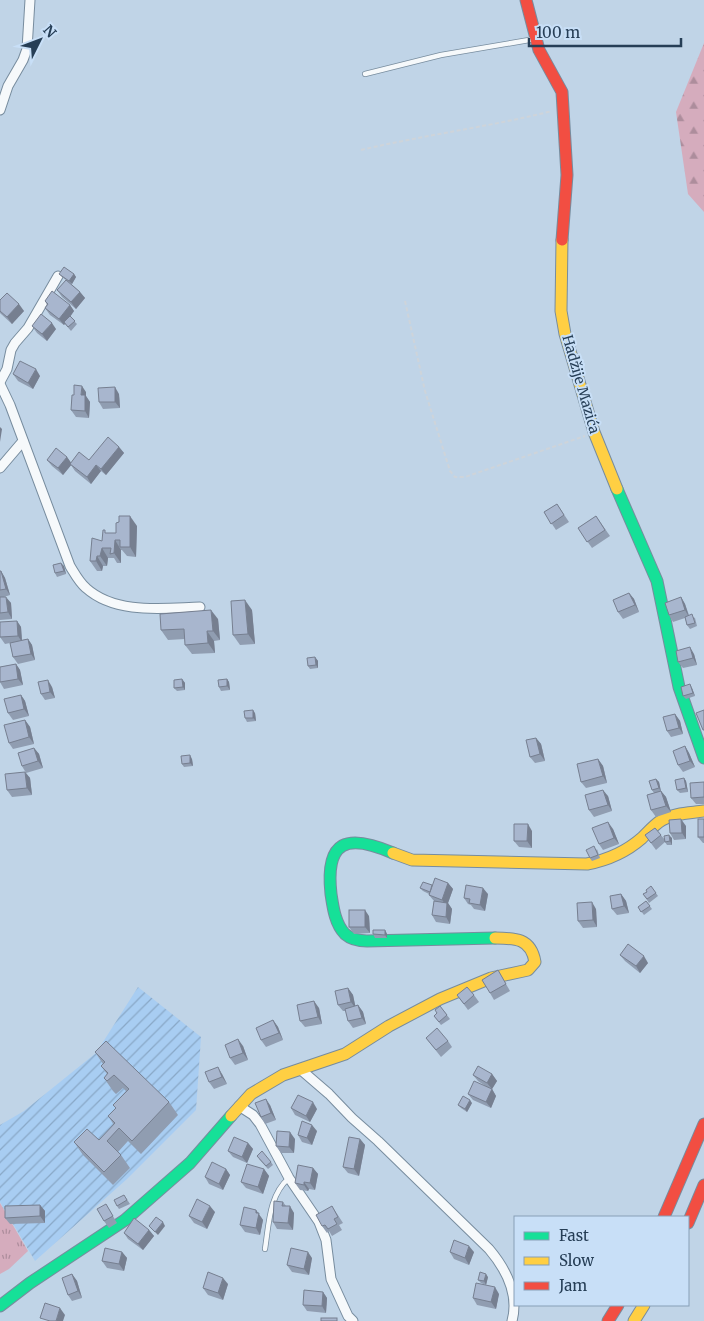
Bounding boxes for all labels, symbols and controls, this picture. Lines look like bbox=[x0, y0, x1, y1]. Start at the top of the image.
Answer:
north arrow bbox=[15, 15, 65, 65]
scale bar bbox=[529, 15, 682, 47]
text: N bbox=[39, 21, 60, 41]
text: 100 m bbox=[536, 23, 580, 42]
street label: Hadžije Mazića bbox=[558, 333, 604, 436]
legend bbox=[514, 1216, 689, 1306]
text: Fast bbox=[559, 1226, 589, 1245]
text: Slow bbox=[559, 1251, 594, 1270]
text: Jam bbox=[558, 1276, 587, 1295]

